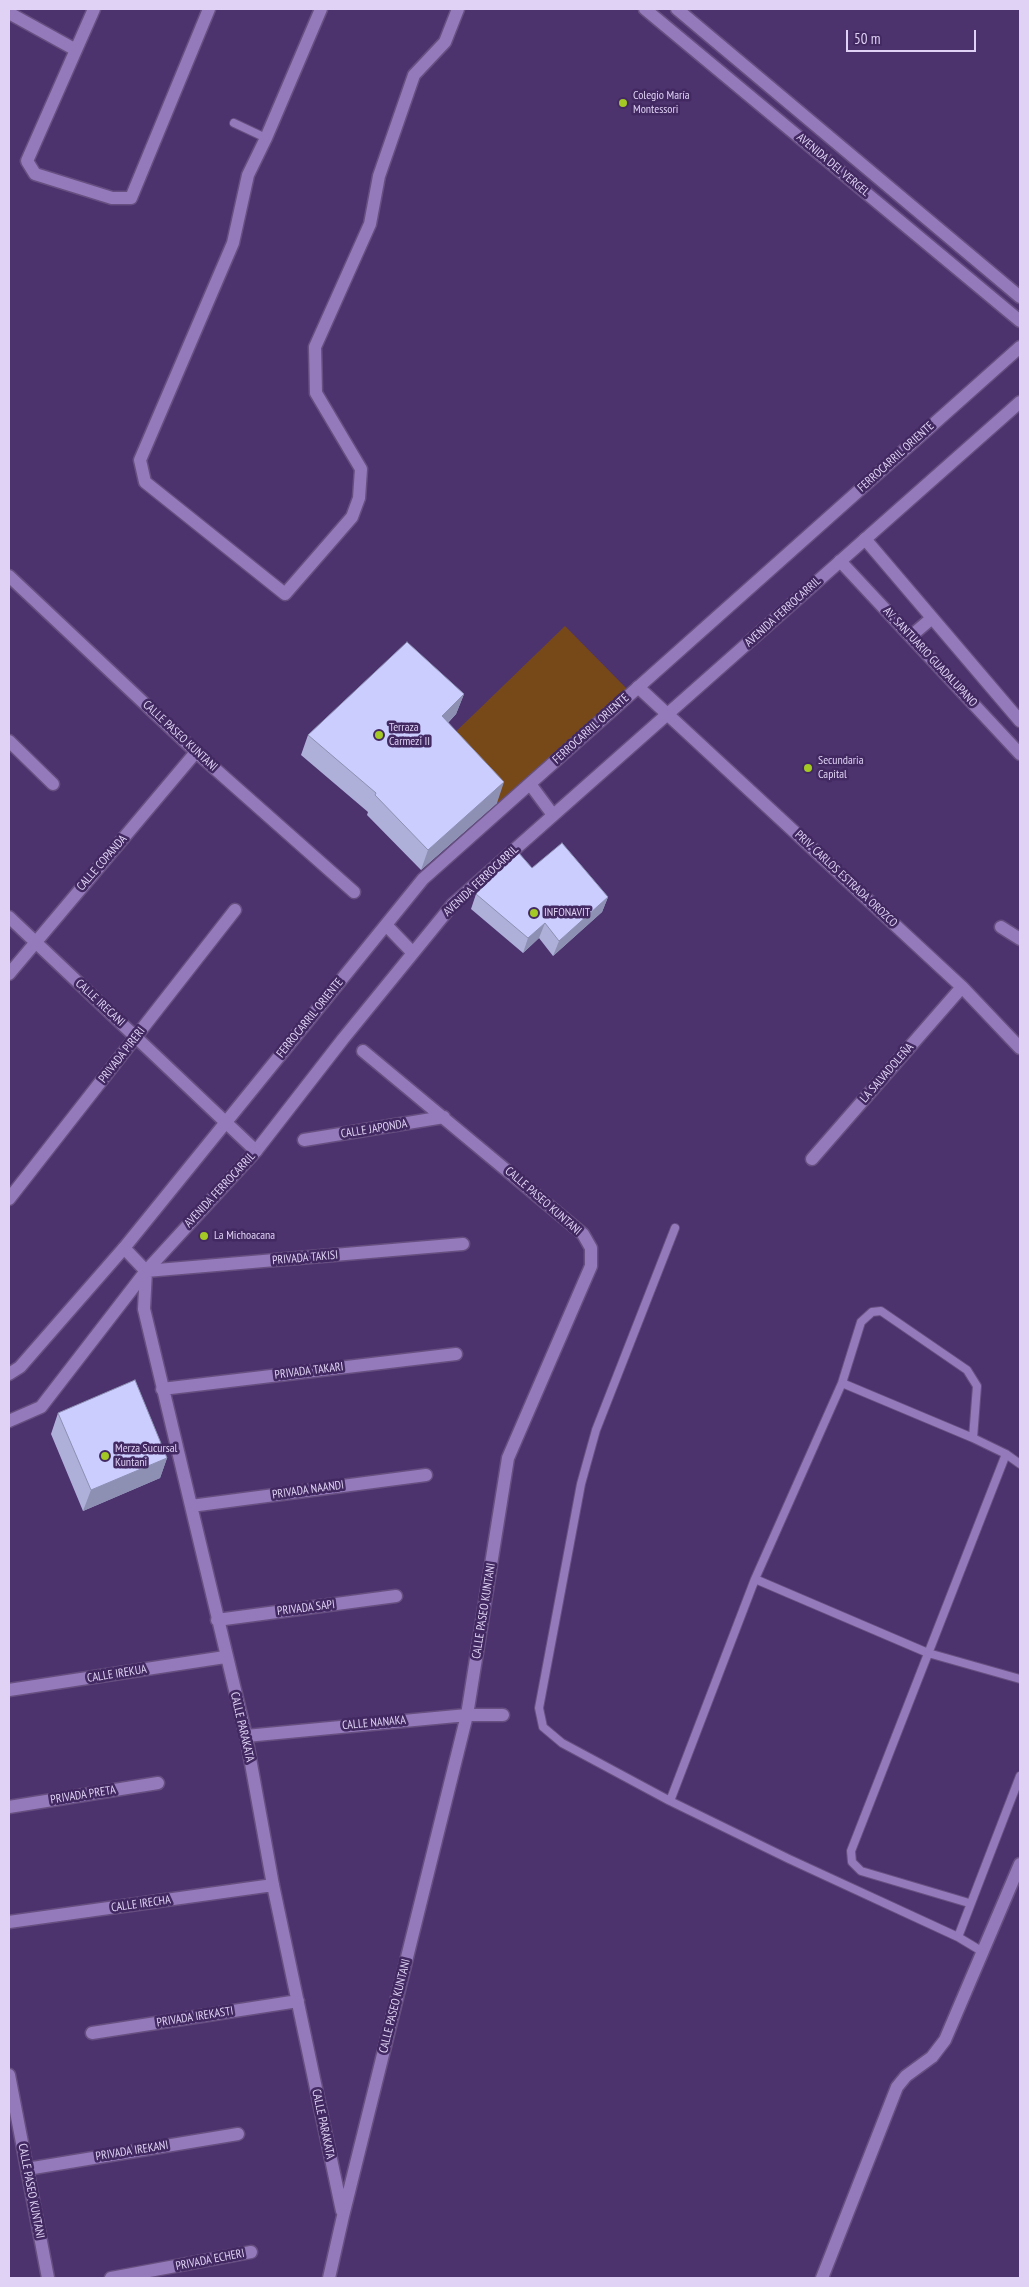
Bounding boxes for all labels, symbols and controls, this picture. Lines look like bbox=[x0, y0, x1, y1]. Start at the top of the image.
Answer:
scale bar bbox=[849, 20, 979, 52]
text: 50 m bbox=[854, 29, 880, 48]
place label: Colegio María Montessori bbox=[633, 89, 690, 117]
marker: Colegio María Montessori bbox=[617, 97, 629, 109]
street label: AVENIDA DEL VERGEL bbox=[794, 130, 872, 200]
street label: FERROCARRIL ORIENTE bbox=[855, 419, 937, 495]
street label: AVENIDA FERROCARRIL bbox=[742, 574, 824, 650]
street label: AV. SANTUARIO GUADALUPANO bbox=[880, 604, 980, 710]
street label: FERROCARRIL ORIENTE bbox=[550, 691, 632, 767]
street label: CALLE PASEO KUNTANI bbox=[140, 698, 220, 774]
place label: Terraza Carmezi II bbox=[389, 721, 430, 749]
marker: Terraza Carmezi II bbox=[373, 729, 385, 741]
place label: Secundaria Capital bbox=[818, 754, 863, 782]
marker: Secundaria Capital bbox=[802, 762, 814, 774]
street label: PRIV. CARLOS ESTRADA OROZCO bbox=[792, 828, 900, 930]
street label: CALLE COPANDA bbox=[74, 832, 130, 894]
street label: AVENIDA FERROCARRIL bbox=[440, 842, 522, 920]
place label: INFONAVIT bbox=[544, 906, 590, 920]
marker: INFONAVIT bbox=[528, 907, 540, 919]
street label: FERROCARRIL ORIENTE bbox=[274, 975, 346, 1061]
street label: CALLE IRECANI bbox=[72, 976, 128, 1030]
street label: PRIVADA PIRERI bbox=[96, 1024, 148, 1086]
street label: LA SALVADOLEÑA bbox=[857, 1040, 917, 1106]
street label: CALLE JAPONDA bbox=[340, 1117, 408, 1141]
street label: AVENIDA FERROCARRIL bbox=[181, 1149, 259, 1231]
street label: CALLE PASEO KUNTANI bbox=[502, 1164, 584, 1238]
place label: La Michoacana bbox=[214, 1229, 275, 1243]
marker: La Michoacana bbox=[198, 1230, 210, 1242]
street label: PRIVADA TAKISI bbox=[271, 1248, 339, 1268]
street label: PRIVADA TAKARI bbox=[274, 1360, 344, 1382]
place label: Merza Sucursal Kuntani bbox=[115, 1442, 177, 1470]
marker: Merza Sucursal Kuntani bbox=[99, 1450, 111, 1462]
street label: PRIVADA NAANDI bbox=[271, 1478, 345, 1502]
street label: CALLE PASEO KUNTANI bbox=[469, 1562, 499, 1660]
street label: PRIVADA SAPI bbox=[276, 1597, 336, 1619]
street label: CALLE IREKUA bbox=[86, 1662, 148, 1686]
street label: CALLE PARAKATA bbox=[227, 1691, 257, 1763]
street label: CALLE NANAKA bbox=[341, 1713, 407, 1733]
street label: PRIVADA PRETA bbox=[49, 1783, 117, 1807]
street label: CALLE IRECHA bbox=[110, 1893, 172, 1915]
street label: CALLE PASEO KUNTANI bbox=[376, 1957, 414, 2055]
street label: PRIVADA IREKASTI bbox=[156, 2004, 234, 2030]
street label: CALLE PARAKATA bbox=[309, 2088, 337, 2160]
street label: PRIVADA IREKANI bbox=[95, 2138, 169, 2164]
street label: CALLE PASEO KUNTANI bbox=[15, 2142, 47, 2240]
street label: PRIVADA ECHERI bbox=[174, 2246, 246, 2274]

